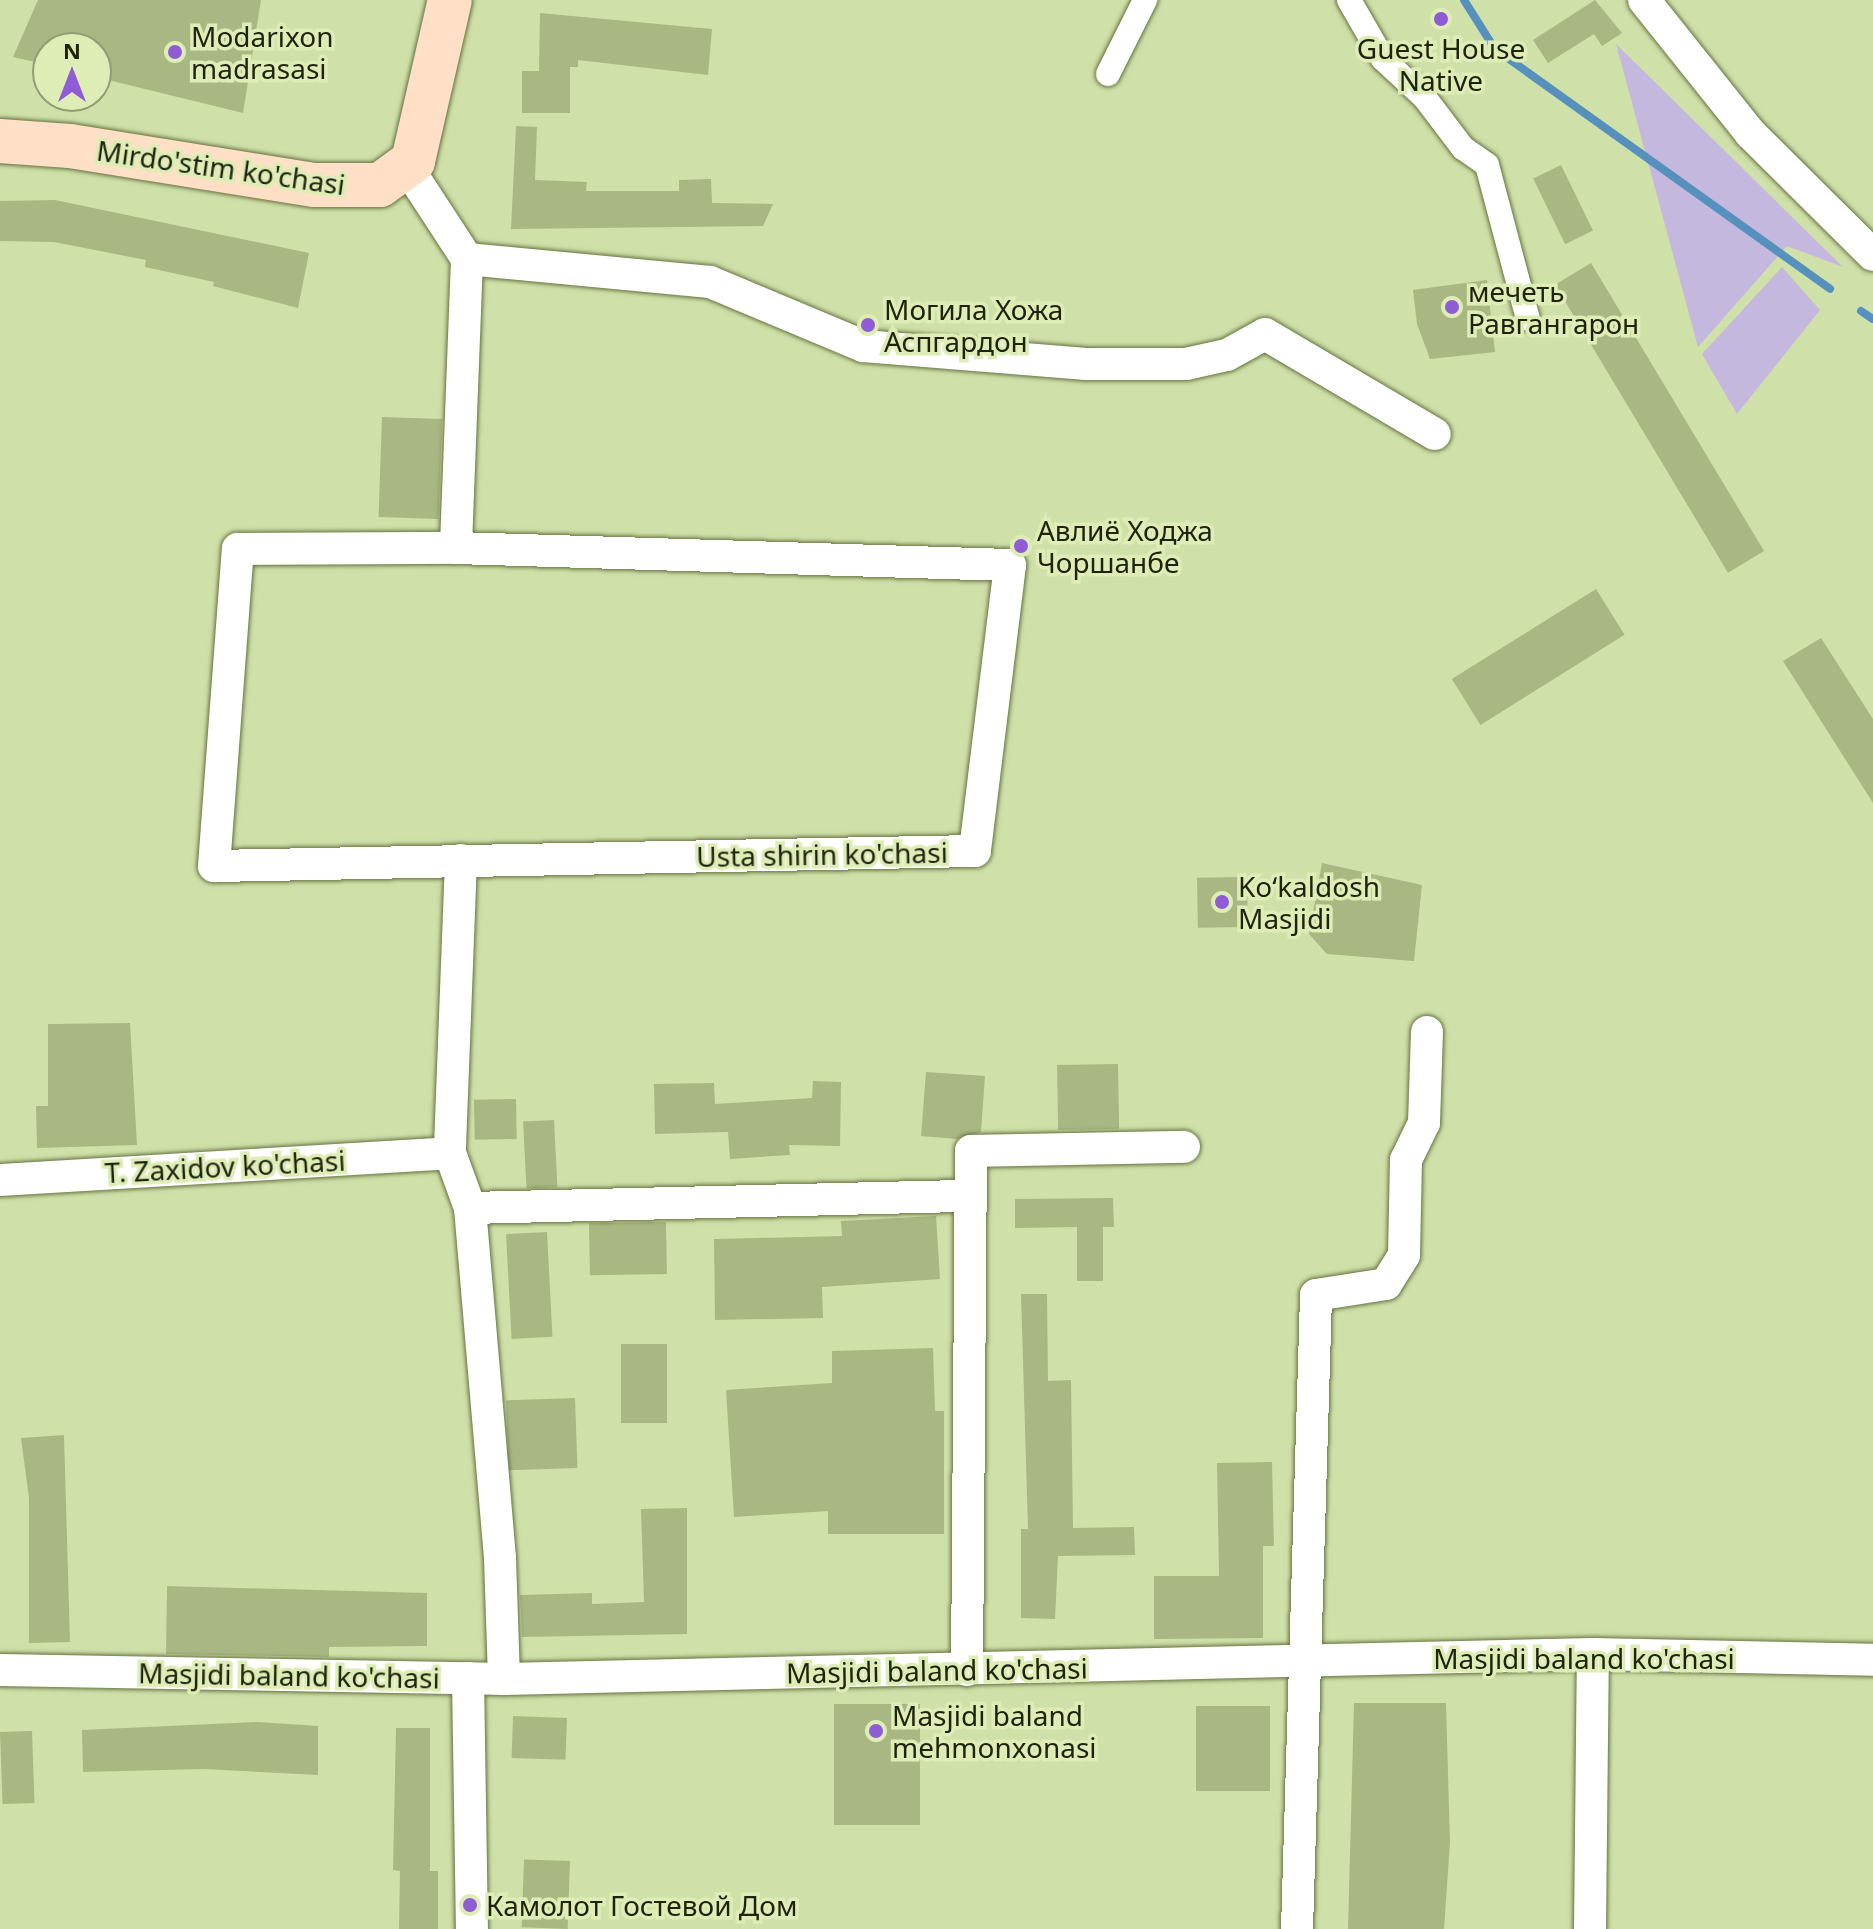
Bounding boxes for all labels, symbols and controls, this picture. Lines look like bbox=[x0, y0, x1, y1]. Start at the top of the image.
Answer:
marker: Guest House Native bbox=[1432, 10, 1450, 28]
place label: Modarixon madrasasi bbox=[191, 19, 334, 85]
place label: Guest House Native bbox=[1357, 31, 1525, 97]
north arrow bbox=[32, 32, 112, 112]
text: N bbox=[63, 35, 81, 65]
marker: Modarixon madrasasi bbox=[166, 43, 184, 61]
street label: Mirdo'stim ko'chasi bbox=[95, 133, 347, 201]
place label: мечеть Равгангарон bbox=[1468, 274, 1639, 340]
place label: Могила Хожа Аспгардон bbox=[884, 292, 1063, 358]
marker: мечеть Равгангарон bbox=[1443, 298, 1461, 316]
marker: Могила Хожа Аспгардон bbox=[859, 316, 877, 334]
place label: Авлиё Ходжа Чоршанбе bbox=[1037, 513, 1213, 579]
marker: Авлиё Ходжа Чоршанбе bbox=[1012, 537, 1030, 555]
street label: Usta shirin ko'chasi bbox=[696, 835, 948, 873]
place label: Koʻkaldosh Masjidi bbox=[1238, 869, 1380, 935]
marker: Koʻkaldosh Masjidi bbox=[1213, 893, 1231, 911]
street label: T. Zaxidov ko'chasi bbox=[104, 1143, 346, 1189]
street label: Masjidi baland ko'chasi bbox=[1433, 1641, 1735, 1675]
street label: Masjidi baland ko'chasi bbox=[786, 1651, 1088, 1689]
street label: Masjidi baland ko'chasi bbox=[138, 1656, 440, 1694]
place label: Masjidi baland mehmonxonasi bbox=[892, 1698, 1097, 1764]
marker: Masjidi baland mehmonxonasi bbox=[867, 1722, 885, 1740]
place label: Камолот Гостевой Дом bbox=[486, 1888, 797, 1922]
marker: Камолот Гостевой Дом bbox=[461, 1896, 479, 1914]

